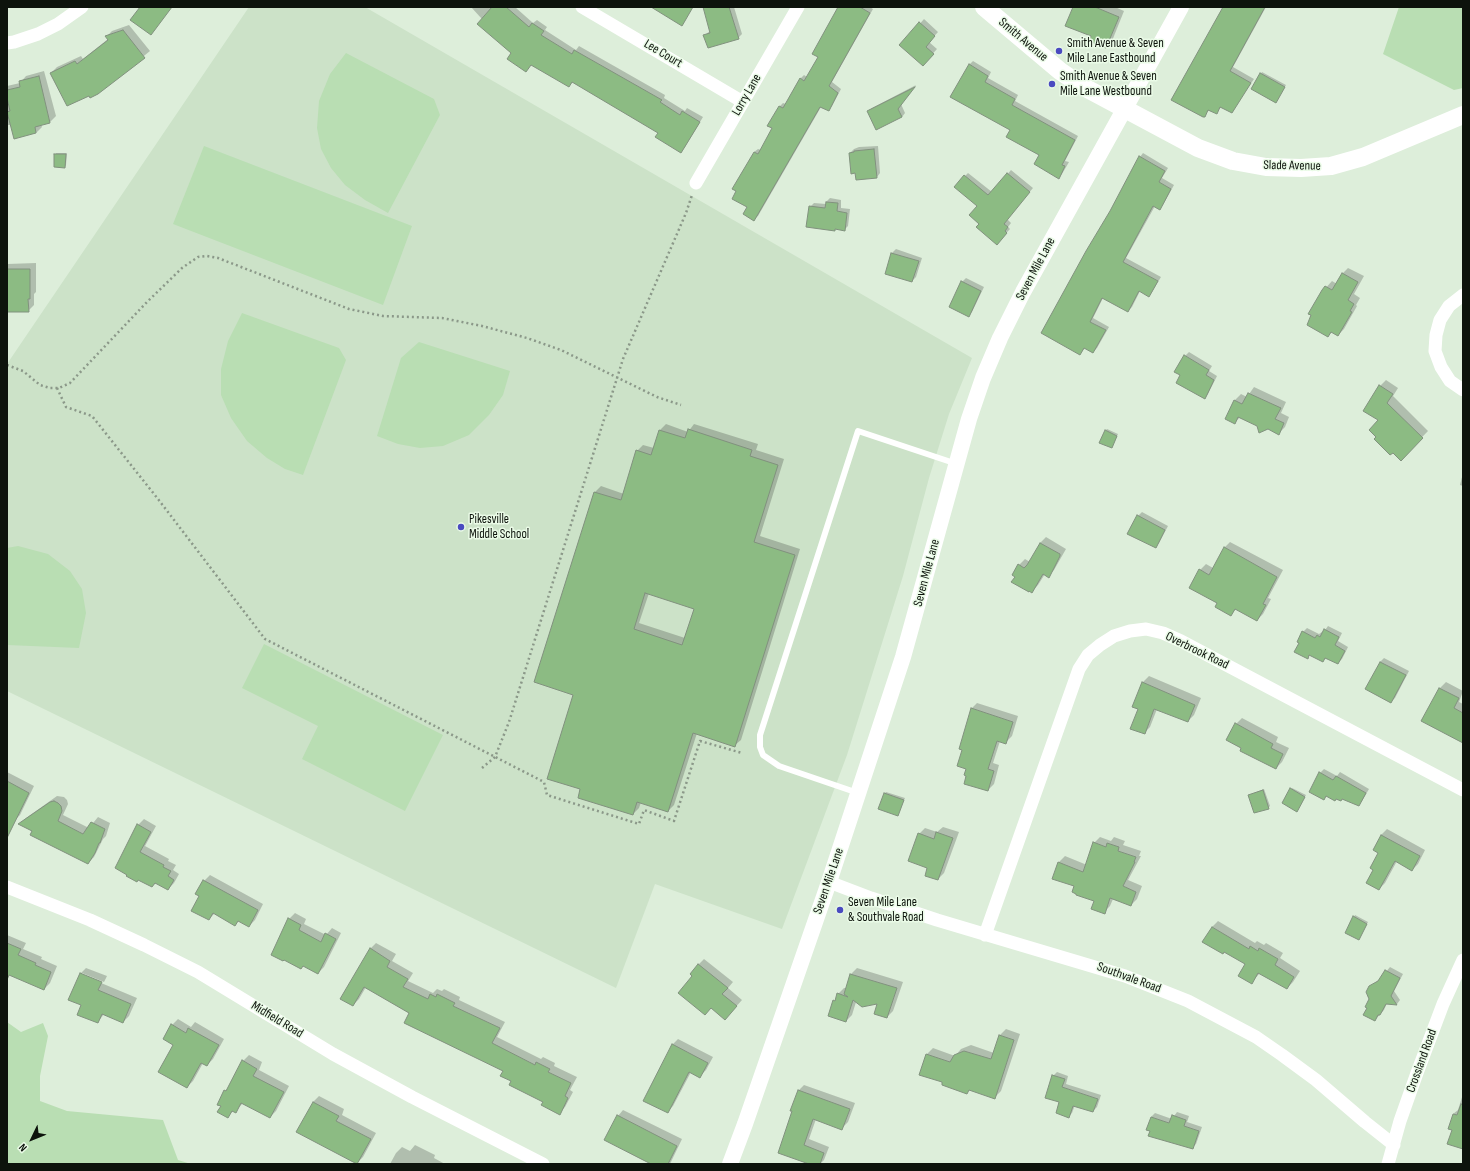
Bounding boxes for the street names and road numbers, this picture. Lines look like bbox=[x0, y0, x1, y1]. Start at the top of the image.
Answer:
street label: Smith Avenue bbox=[995, 15, 1051, 65]
street label: Lee Court bbox=[641, 36, 685, 72]
street label: Lorry Lane bbox=[729, 71, 765, 119]
street label: Slade Avenue bbox=[1263, 158, 1321, 174]
street label: Seven Mile Lane bbox=[1013, 235, 1059, 303]
street label: Seven Mile Lane bbox=[911, 538, 943, 608]
street label: Overbrook Road bbox=[1163, 629, 1231, 673]
street label: Seven Mile Lane bbox=[810, 846, 848, 916]
street label: Southvale Road bbox=[1095, 959, 1163, 997]
street label: Midfield Road bbox=[248, 998, 306, 1042]
street label: Crossland Road bbox=[1403, 1027, 1441, 1095]

